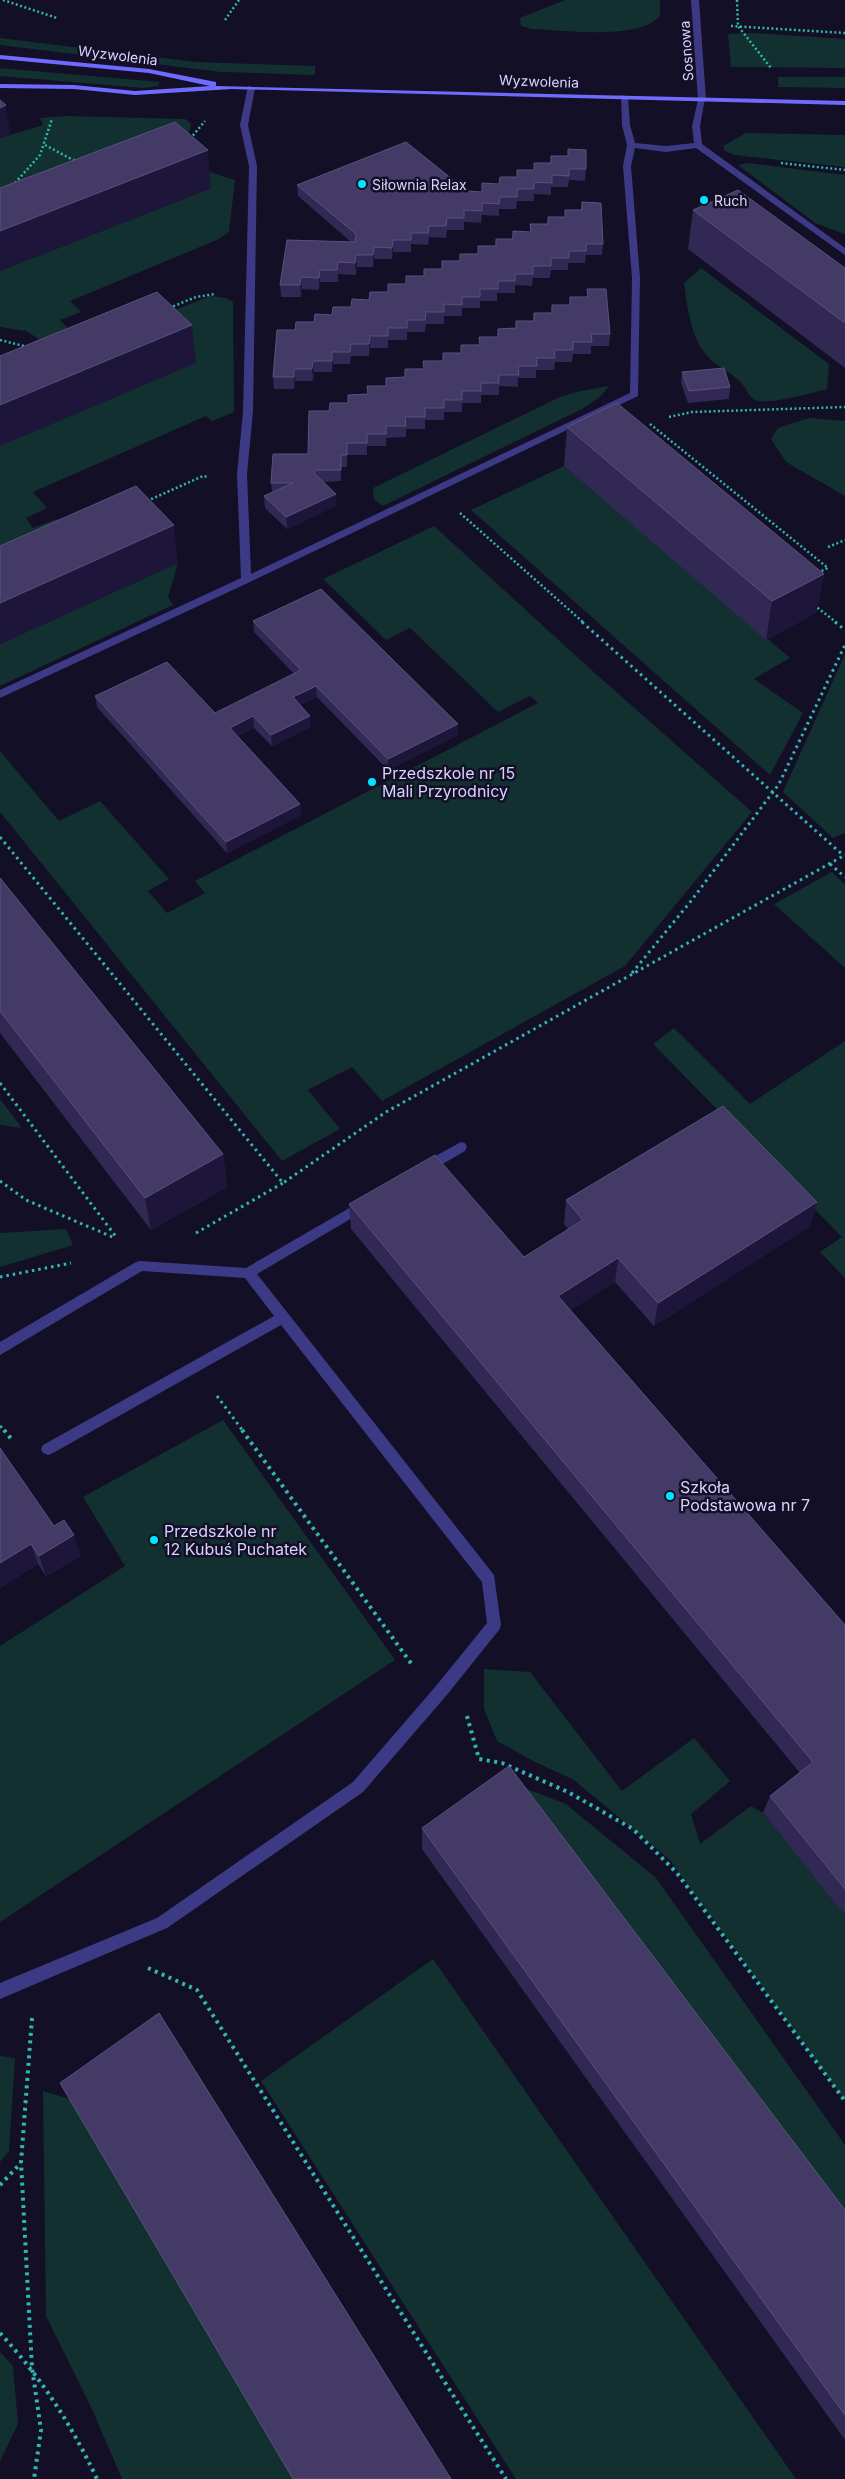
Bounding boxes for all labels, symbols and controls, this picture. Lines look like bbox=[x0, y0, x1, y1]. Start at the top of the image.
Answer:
street label: Sosnowa bbox=[675, 20, 697, 82]
street label: Wyzwolenia bbox=[77, 42, 159, 68]
street label: Wyzwolenia bbox=[499, 71, 579, 91]
place label: Siłownia Relax bbox=[372, 176, 467, 193]
marker: Siłownia Relax bbox=[356, 178, 368, 190]
place label: Ruch bbox=[714, 192, 748, 209]
marker: Ruch bbox=[698, 194, 710, 206]
place label: Przedszkole nr 15 Mali Przyrodnicy bbox=[382, 763, 515, 801]
marker: Przedszkole nr 15 Mali Przyrodnicy bbox=[366, 776, 378, 788]
place label: Szkoła Podstawowa nr 7 bbox=[680, 1477, 810, 1515]
marker: Szkoła Podstawowa nr 7 bbox=[664, 1490, 676, 1502]
place label: Przedszkole nr 12 Kubuś Puchatek bbox=[164, 1521, 307, 1559]
marker: Przedszkole nr 12 Kubuś Puchatek bbox=[148, 1534, 160, 1546]

